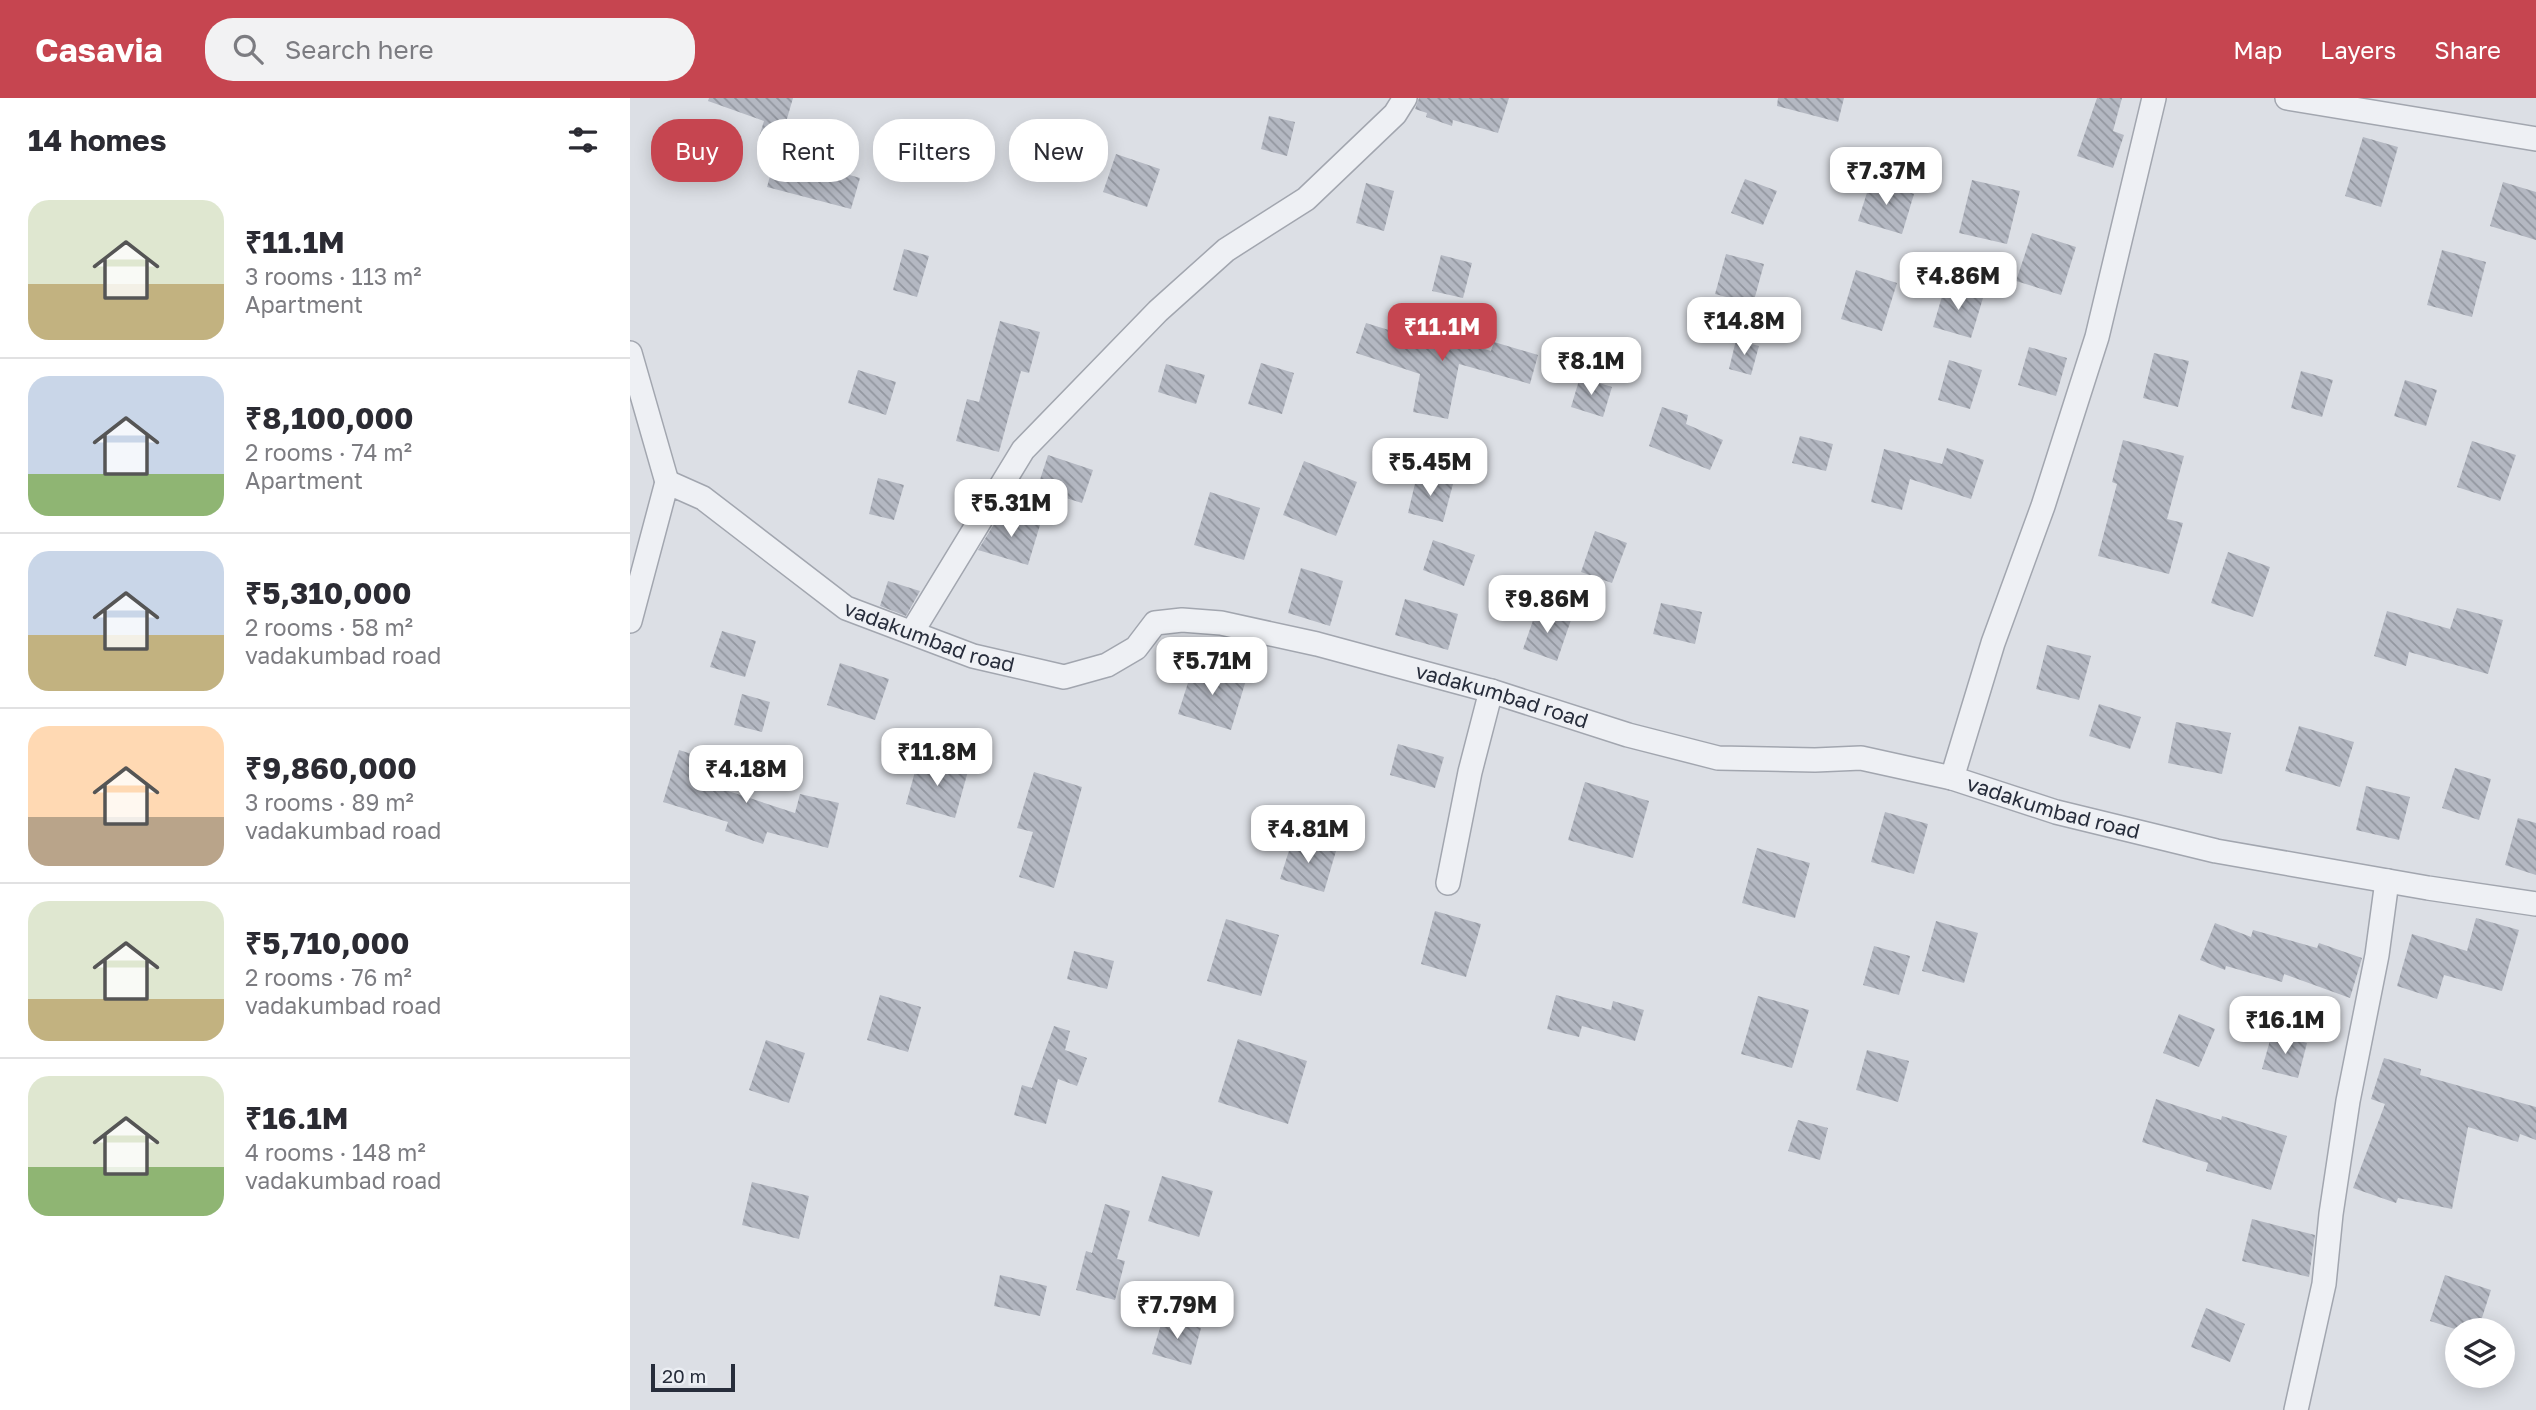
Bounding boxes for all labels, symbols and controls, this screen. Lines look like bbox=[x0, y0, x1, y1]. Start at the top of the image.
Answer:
search box bbox=[205, 18, 695, 81]
text: Casavia bbox=[35, 30, 163, 69]
icon: search bbox=[229, 30, 267, 68]
text: Search here bbox=[285, 34, 434, 65]
text: Map bbox=[2233, 35, 2282, 64]
text: Layers bbox=[2320, 35, 2396, 64]
text: Share bbox=[2434, 35, 2501, 64]
chip: Buy bbox=[651, 119, 743, 182]
chip: Rent bbox=[757, 119, 859, 182]
chip: Filters bbox=[873, 119, 995, 182]
chip: New bbox=[1009, 119, 1108, 182]
icon: filters bbox=[564, 121, 602, 159]
text: 14 homes bbox=[28, 122, 167, 158]
pin: ₹7.37M bbox=[1829, 148, 1943, 207]
text: ₹7.37M bbox=[1846, 156, 1926, 184]
text: ₹11.1M bbox=[245, 224, 345, 260]
icon: home bbox=[84, 228, 168, 312]
pin: ₹4.86M bbox=[1901, 252, 2015, 312]
text: ₹4.86M bbox=[1916, 261, 2000, 289]
text: 3 rooms · 113 m² bbox=[245, 262, 422, 290]
text: Apartment bbox=[245, 290, 363, 318]
pin: ₹14.8M bbox=[1687, 298, 1801, 357]
pin: ₹11.1M bbox=[1385, 303, 1499, 363]
text: ₹14.8M bbox=[1703, 306, 1785, 334]
text: ₹11.1M bbox=[1404, 312, 1480, 340]
pin: ₹8.1M bbox=[1542, 338, 1640, 397]
text: ₹8.1M bbox=[1557, 346, 1625, 374]
text: ₹8,100,000 bbox=[245, 400, 414, 436]
icon: home bbox=[84, 404, 168, 488]
text: 2 rooms · 74 m² bbox=[245, 438, 412, 466]
pin: ₹5.45M bbox=[1373, 438, 1487, 498]
text: ₹5.45M bbox=[1388, 447, 1472, 475]
text: Apartment bbox=[245, 466, 363, 494]
pin: ₹5.31M bbox=[954, 480, 1068, 539]
text: ₹5.31M bbox=[971, 488, 1051, 516]
text: ₹5,310,000 bbox=[245, 575, 411, 611]
pin: ₹9.86M bbox=[1490, 575, 1604, 635]
icon: home bbox=[84, 579, 168, 663]
text: ₹9.86M bbox=[1505, 584, 1589, 612]
street label: vadakumbad road bbox=[841, 594, 1017, 677]
text: 2 rooms · 58 m² bbox=[245, 613, 413, 641]
pin: ₹5.71M bbox=[1155, 638, 1269, 697]
text: vadakumbad road bbox=[245, 641, 441, 669]
text: ₹5.71M bbox=[1172, 646, 1252, 674]
street label: vadakumbad road bbox=[1413, 657, 1592, 733]
pin: ₹11.8M bbox=[880, 728, 994, 788]
text: ₹11.8M bbox=[897, 737, 977, 765]
pin: ₹4.18M bbox=[689, 746, 803, 805]
text: ₹9,860,000 bbox=[245, 750, 417, 786]
icon: home bbox=[84, 754, 168, 838]
text: ₹4.18M bbox=[705, 754, 787, 782]
street label: vadakumbad road bbox=[1964, 770, 2143, 844]
text: 3 rooms · 89 m² bbox=[245, 788, 414, 816]
pin: ₹4.81M bbox=[1251, 806, 1365, 865]
text: ₹4.81M bbox=[1267, 814, 1349, 842]
text: vadakumbad road bbox=[245, 816, 441, 844]
text: ₹5,710,000 bbox=[245, 925, 409, 961]
icon: home bbox=[84, 929, 168, 1013]
text: 2 rooms · 76 m² bbox=[245, 963, 412, 991]
text: vadakumbad road bbox=[245, 991, 441, 1019]
pin: ₹16.1M bbox=[2228, 996, 2342, 1056]
text: ₹16.1M bbox=[2245, 1005, 2325, 1033]
text: ₹16.1M bbox=[245, 1100, 348, 1136]
icon: home bbox=[84, 1104, 168, 1188]
text: 4 rooms · 148 m² bbox=[245, 1138, 426, 1166]
text: vadakumbad road bbox=[245, 1166, 441, 1194]
pin: ₹7.79M bbox=[1120, 1282, 1234, 1341]
text: ₹7.79M bbox=[1137, 1290, 1217, 1318]
map controls bbox=[2445, 1318, 2515, 1388]
button: layers bbox=[2445, 1318, 2515, 1388]
scale bar bbox=[651, 1361, 735, 1393]
text: 20 m bbox=[662, 1364, 706, 1387]

